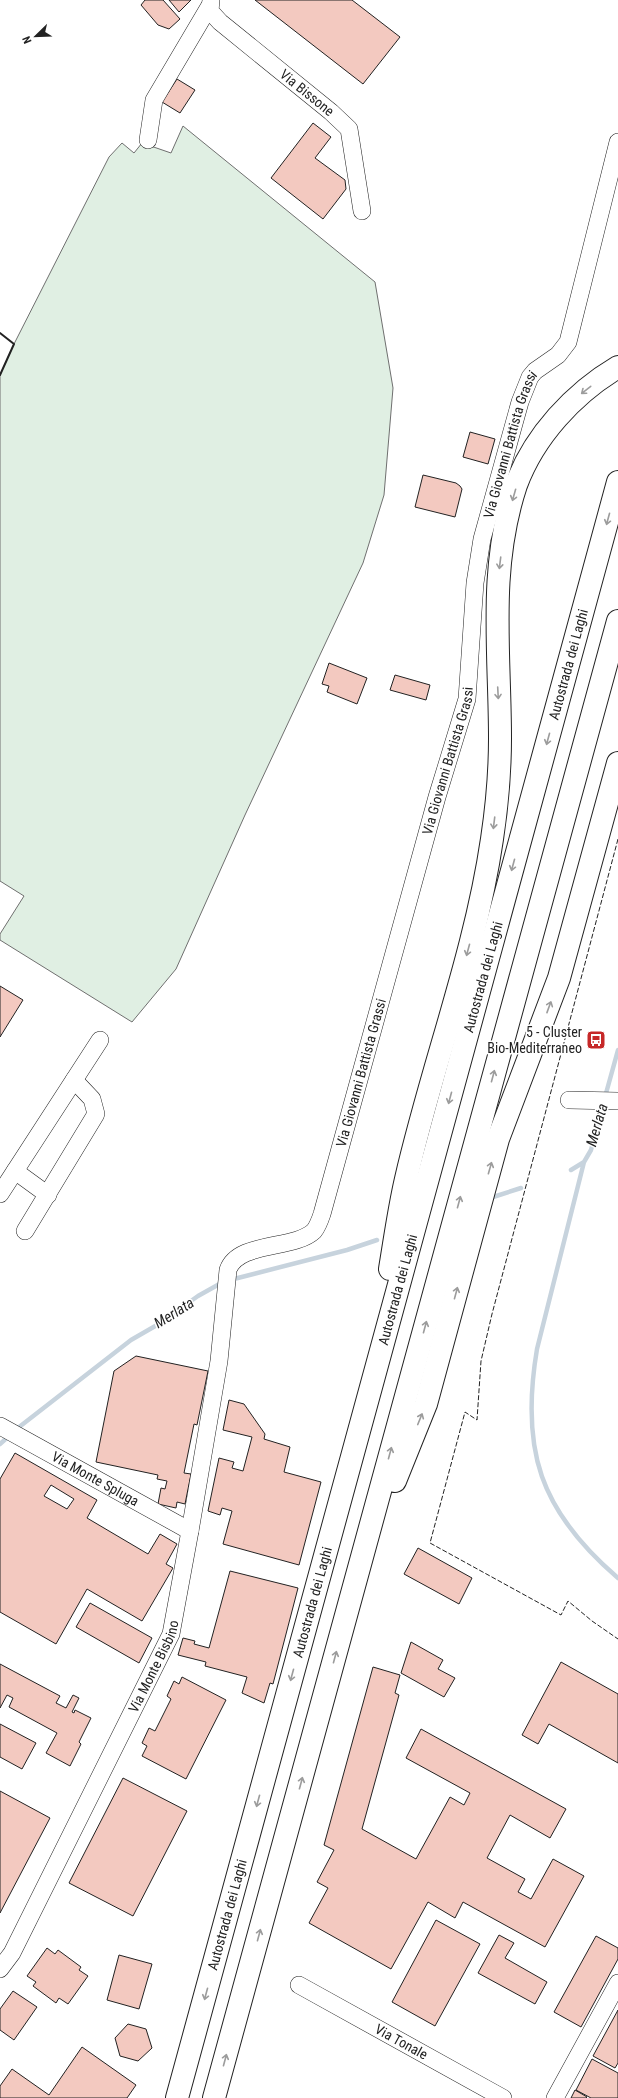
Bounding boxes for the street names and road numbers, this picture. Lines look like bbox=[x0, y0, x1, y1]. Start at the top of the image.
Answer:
street label: Via Bissone bbox=[277, 66, 338, 120]
street label: Via Giovanni Battista Grassi bbox=[480, 367, 540, 520]
street label: Autostrada dei Laghi bbox=[545, 607, 591, 722]
street label: Via Giovanni Battista Grassi bbox=[419, 686, 476, 837]
street label: Autostrada dei Laghi bbox=[460, 920, 506, 1034]
street label: Via Giovanni Battista Grassi bbox=[333, 997, 389, 1149]
street label: Autostrada dei Laghi bbox=[375, 1232, 420, 1347]
street label: Via Monte Spluga bbox=[49, 1448, 142, 1509]
street label: Autostrada dei Laghi bbox=[290, 1545, 335, 1659]
street label: Via Monte Bisbino bbox=[125, 1619, 181, 1715]
street label: Autostrada dei Laghi bbox=[204, 1858, 250, 1972]
street label: Via Tonale bbox=[372, 2021, 431, 2063]

